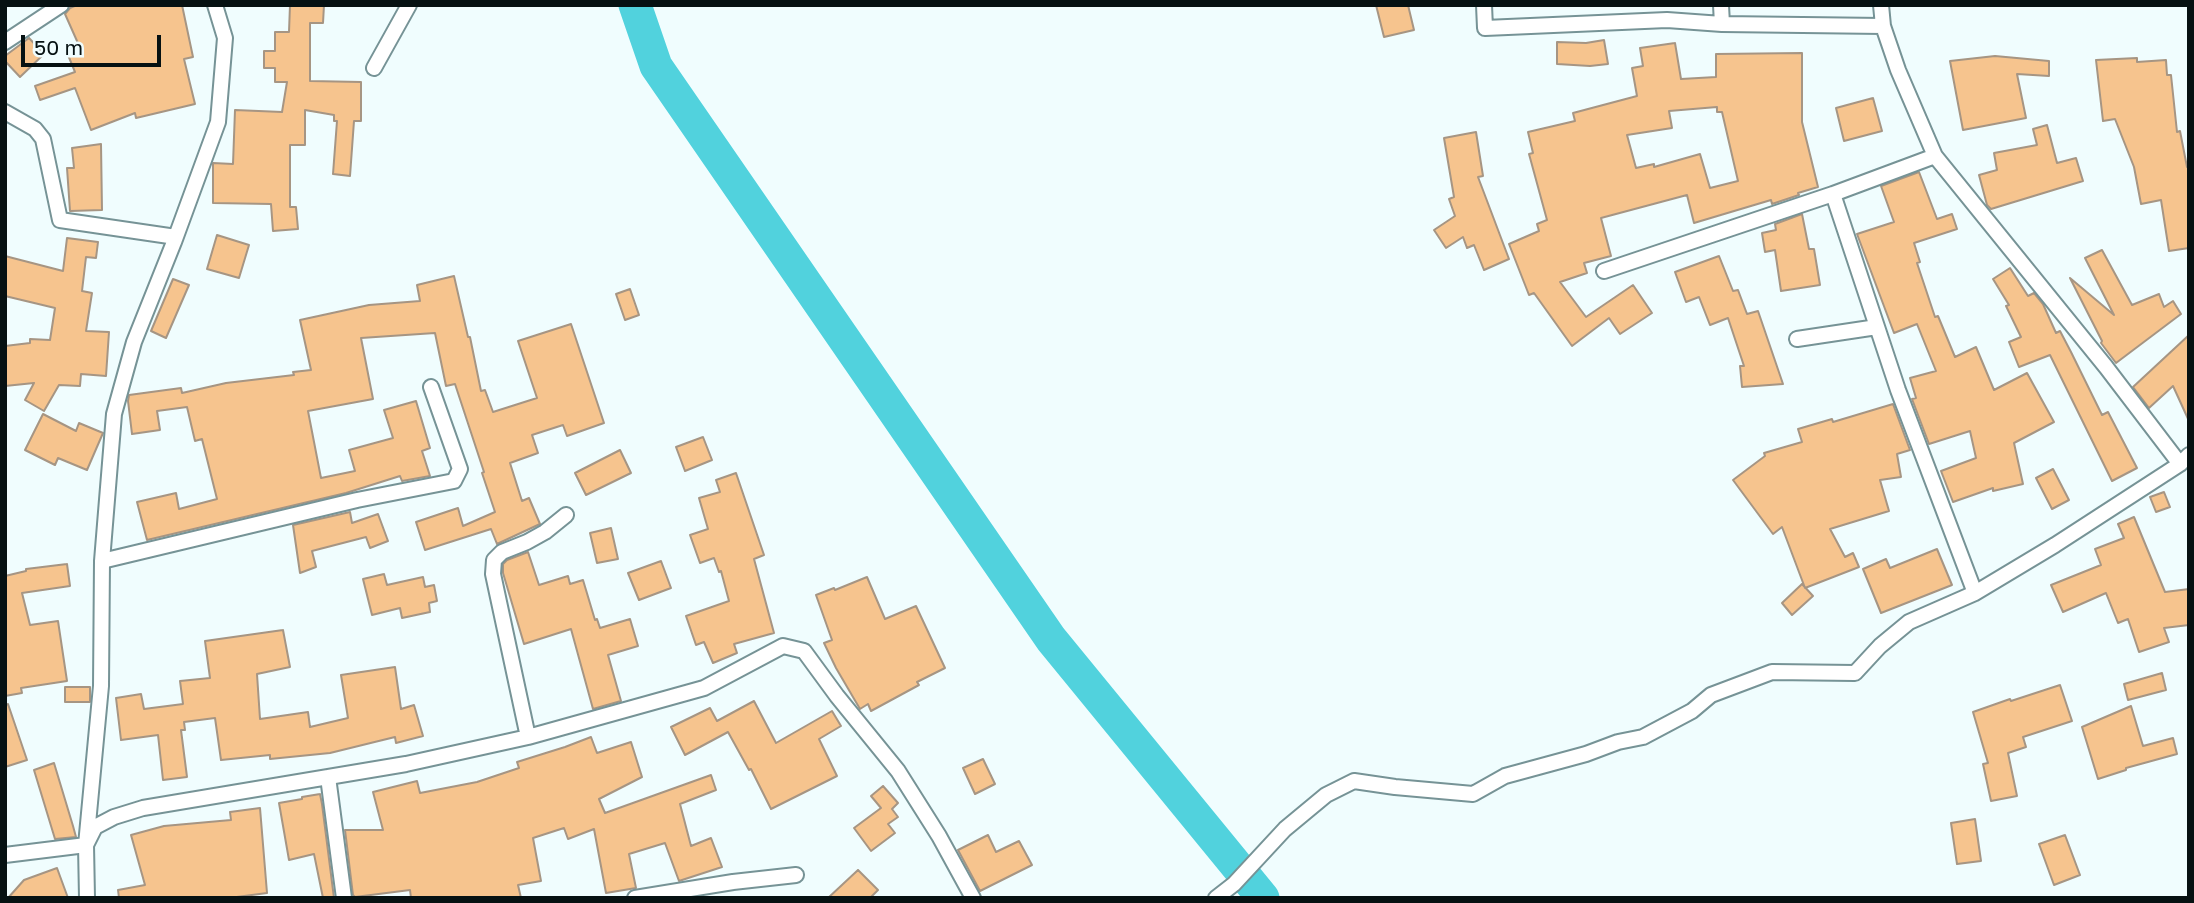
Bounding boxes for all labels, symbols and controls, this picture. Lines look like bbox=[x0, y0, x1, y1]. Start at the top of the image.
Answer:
scale bar bbox=[24, 21, 164, 65]
text: 50 m bbox=[34, 34, 83, 60]

